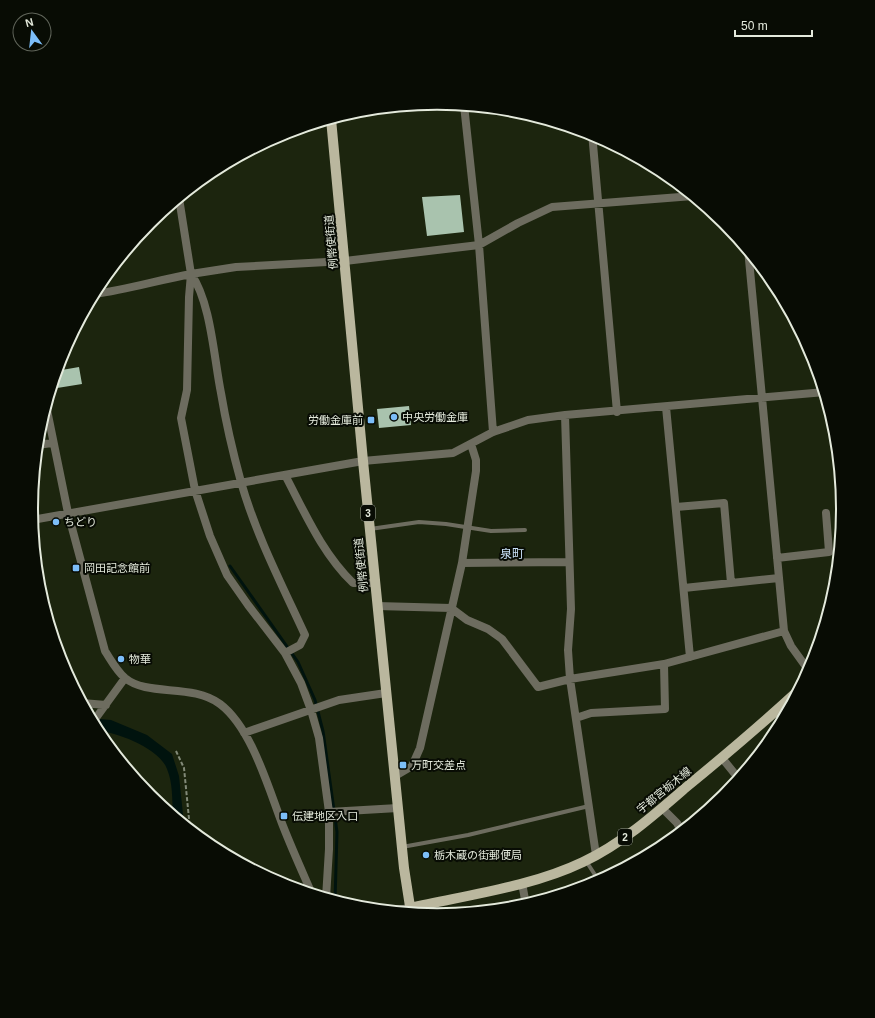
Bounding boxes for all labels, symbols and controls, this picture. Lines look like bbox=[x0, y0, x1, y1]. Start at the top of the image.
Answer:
north arrow bbox=[12, 12, 52, 52]
scale bar bbox=[735, 12, 812, 38]
text: N bbox=[24, 16, 35, 29]
text: 50 m bbox=[741, 19, 768, 33]
street label: 例幣使街道 bbox=[323, 214, 339, 270]
place label: 中央労働金庫 bbox=[402, 411, 468, 423]
marker: 中央労働金庫 bbox=[389, 412, 399, 422]
place label: 労働金庫前 bbox=[308, 414, 363, 426]
marker: 労働金庫前 bbox=[366, 415, 376, 425]
road number: 3 bbox=[361, 505, 375, 521]
place label: ちどり bbox=[64, 516, 97, 528]
marker: ちどり bbox=[51, 517, 61, 527]
street label: 例幣使街道 bbox=[352, 537, 370, 593]
district label: 泉町 bbox=[500, 547, 524, 561]
place label: 岡田記念館前 bbox=[84, 562, 150, 574]
marker: 岡田記念館前 bbox=[71, 563, 81, 573]
place label: 物華 bbox=[129, 653, 151, 665]
marker: 物華 bbox=[116, 654, 126, 664]
place label: 万町交差点 bbox=[411, 759, 466, 771]
marker: 万町交差点 bbox=[398, 760, 408, 770]
street label: 宇都宮栃木線 bbox=[635, 765, 693, 815]
place label: 伝建地区入口 bbox=[292, 810, 358, 822]
marker: 伝建地区入口 bbox=[279, 811, 289, 821]
road number: 2 bbox=[618, 829, 632, 845]
place label: 栃木蔵の街郵便局 bbox=[434, 849, 522, 861]
marker: 栃木蔵の街郵便局 bbox=[421, 850, 431, 860]

